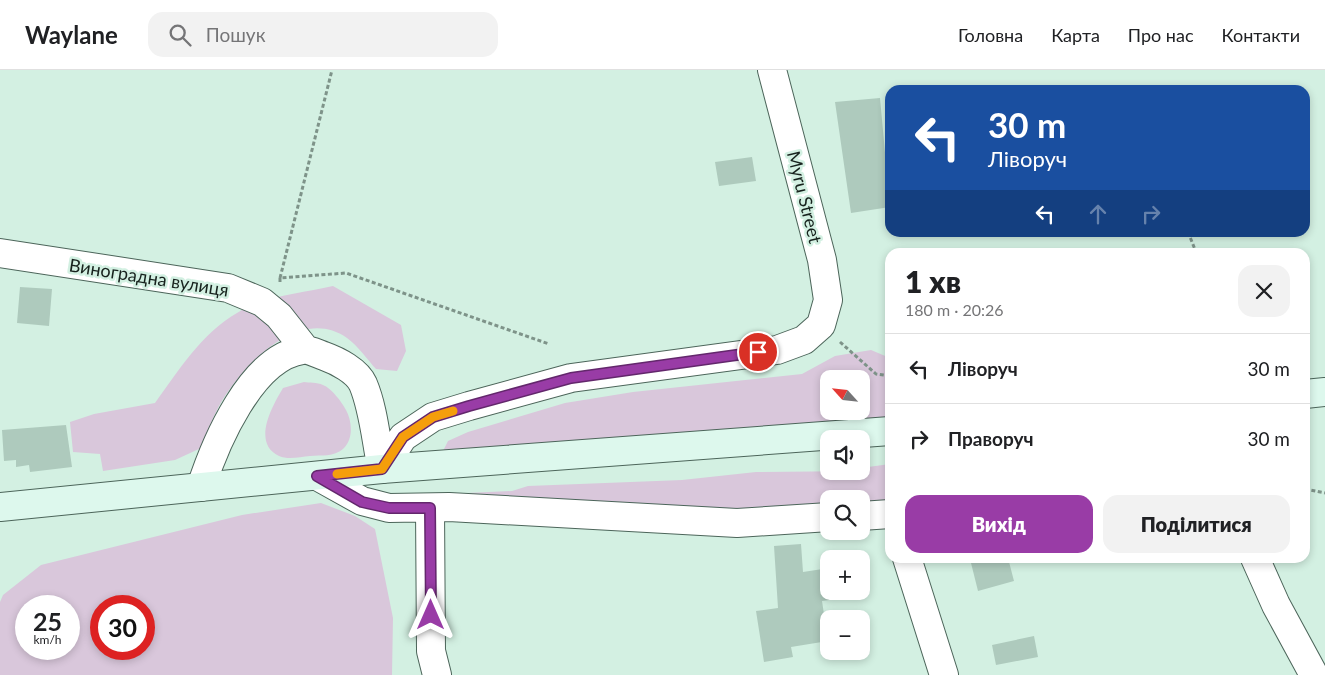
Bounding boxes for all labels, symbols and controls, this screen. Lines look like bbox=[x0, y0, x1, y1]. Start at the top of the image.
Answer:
search box bbox=[148, 12, 498, 57]
text: Waylane bbox=[25, 20, 118, 49]
icon: search bbox=[166, 21, 194, 49]
text: Пошук bbox=[206, 23, 265, 46]
text: Головна bbox=[958, 24, 1023, 46]
text: Карта bbox=[1051, 24, 1100, 46]
text: Про нас bbox=[1128, 24, 1194, 46]
text: Контакти bbox=[1222, 24, 1300, 46]
text: 30 m bbox=[988, 103, 1066, 145]
icon: left bbox=[905, 105, 970, 170]
text: Ліворуч bbox=[988, 145, 1067, 172]
street label: Myru Street bbox=[783, 149, 827, 246]
icon: left bbox=[1031, 200, 1059, 228]
icon: ahead bbox=[1084, 200, 1112, 228]
icon: right bbox=[1137, 200, 1165, 228]
street label: Виноградна вулиця bbox=[68, 254, 230, 300]
text: 1 хв bbox=[905, 263, 961, 299]
button: close bbox=[1238, 265, 1290, 317]
text: 180 m · 20:26 bbox=[905, 300, 1004, 319]
pin bbox=[737, 331, 779, 373]
icon: arrive bbox=[744, 338, 772, 366]
icon: left bbox=[905, 355, 933, 383]
text: Ліворуч bbox=[948, 357, 1018, 380]
text: 30 m bbox=[1247, 357, 1290, 380]
north arrow bbox=[820, 370, 870, 420]
map controls bbox=[820, 370, 870, 660]
icon: right bbox=[905, 425, 933, 453]
text: Праворуч bbox=[948, 427, 1033, 450]
text: 30 m bbox=[1247, 427, 1290, 450]
button: sound bbox=[820, 430, 870, 480]
button: search bbox=[820, 490, 870, 540]
button: Вихід bbox=[905, 495, 1093, 553]
button: Поділитися bbox=[1103, 495, 1290, 553]
button: + bbox=[820, 550, 870, 600]
position arrow bbox=[404, 588, 456, 640]
speed limit sign: 30 bbox=[90, 595, 155, 660]
text: 25 bbox=[33, 606, 62, 636]
button: − bbox=[820, 610, 870, 660]
text: km/h bbox=[33, 632, 62, 647]

